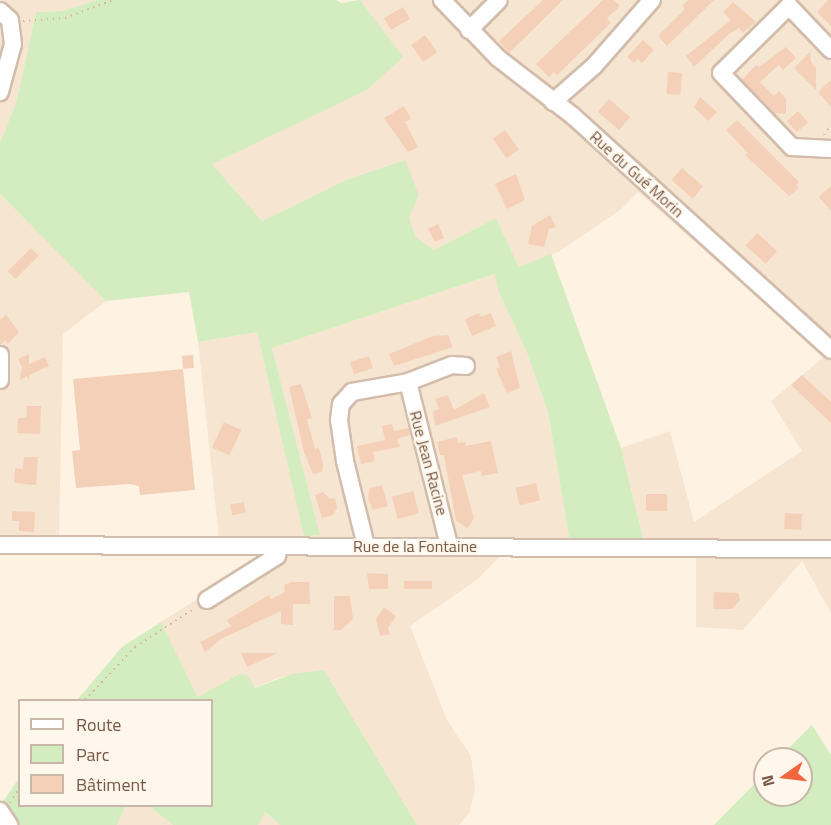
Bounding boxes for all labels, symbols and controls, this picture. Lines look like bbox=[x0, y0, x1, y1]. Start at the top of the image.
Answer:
street label: Rue du Gué Morin bbox=[586, 127, 688, 221]
street label: Rue Jean Racine bbox=[406, 409, 452, 517]
street label: Rue de la Fontaine bbox=[353, 536, 477, 556]
legend bbox=[18, 699, 213, 807]
text: Route bbox=[76, 711, 121, 738]
text: Parc bbox=[76, 741, 110, 768]
north arrow bbox=[753, 747, 813, 807]
text: Bâtiment bbox=[76, 771, 146, 798]
text: N bbox=[754, 773, 780, 789]

